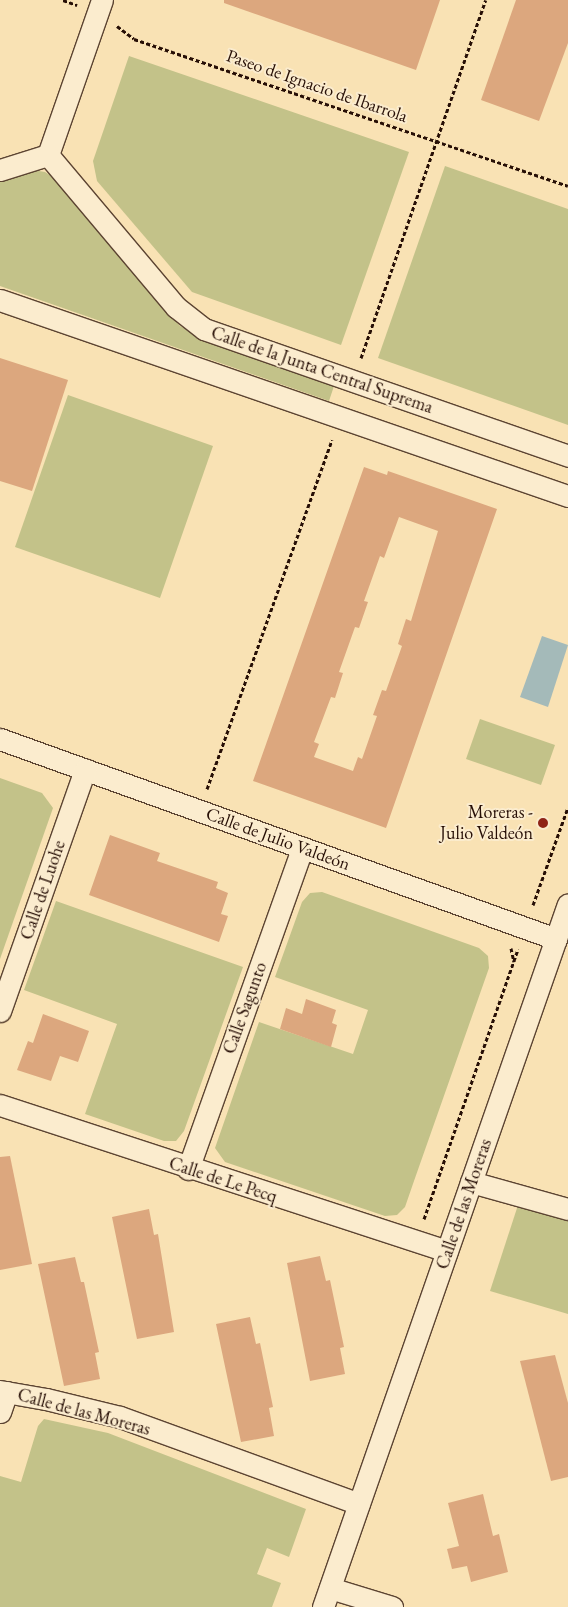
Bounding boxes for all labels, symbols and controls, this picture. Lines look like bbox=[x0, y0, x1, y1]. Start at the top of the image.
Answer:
street label: Paseo de Ignacio de Ibarrola bbox=[224, 45, 410, 127]
street label: Calle de la Junta Central Suprema bbox=[208, 322, 436, 418]
place label: Moreras - Julio Valdeón bbox=[440, 802, 533, 844]
street label: Calle de Julio Valdeón bbox=[203, 803, 353, 875]
marker: Moreras - Julio Valdeón bbox=[537, 817, 549, 829]
street label: Calle de Luohe bbox=[16, 837, 70, 943]
street label: Calle Sagunto bbox=[218, 959, 272, 1057]
street label: Calle de las Moreras bbox=[432, 1136, 496, 1272]
street label: Calle de Le Pecq bbox=[166, 1152, 280, 1208]
street label: Calle de las Moreras bbox=[15, 1384, 153, 1440]

